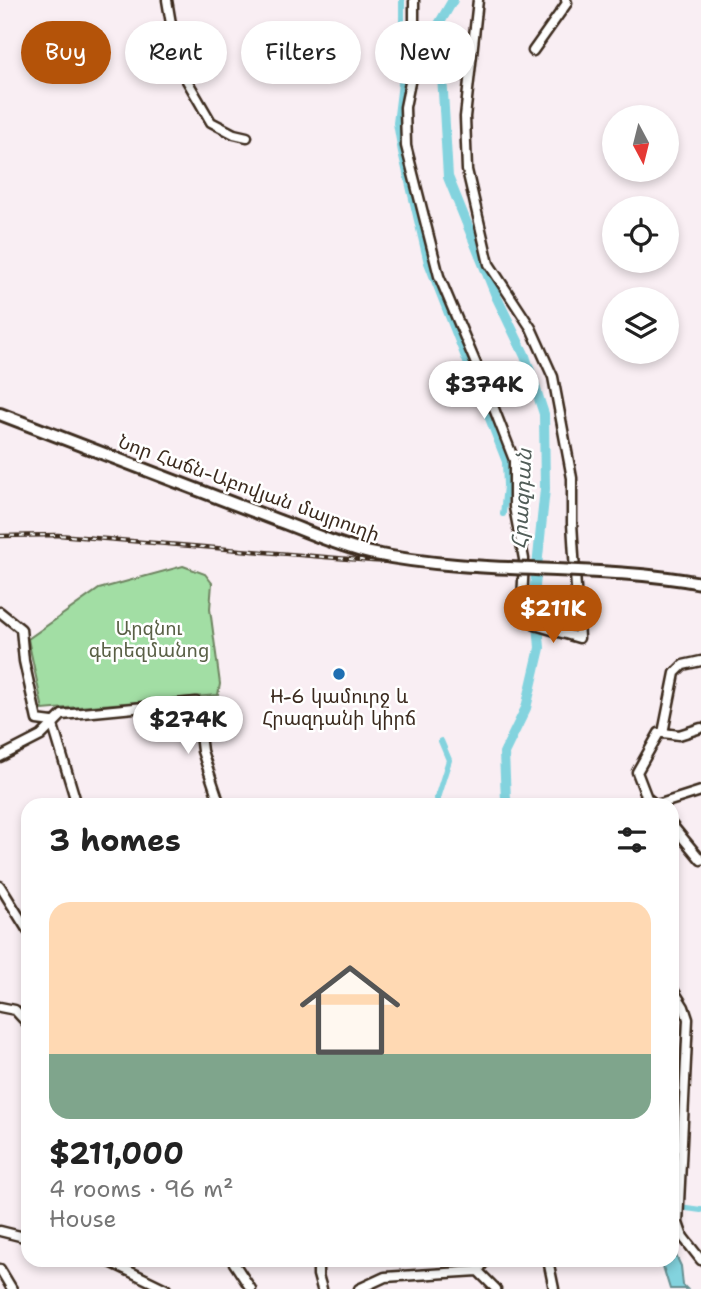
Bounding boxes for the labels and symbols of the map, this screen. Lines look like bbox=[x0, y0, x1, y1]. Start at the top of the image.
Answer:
north arrow bbox=[602, 105, 679, 182]
pin: $374K bbox=[435, 362, 533, 421]
street label: Նոր Հաճն-Աբովյան մայրուղի bbox=[115, 429, 383, 547]
water label: Հրազդան bbox=[505, 447, 539, 550]
pin: $211K bbox=[504, 586, 602, 645]
park label: Արզնու գերեզմանոց bbox=[89, 616, 209, 663]
marker: H-6 կամուրջ և Հրազդանի կիրճ bbox=[331, 666, 347, 682]
place label: H-6 կամուրջ և Հրազդանի կիրճ bbox=[262, 684, 416, 731]
pin: $274K bbox=[139, 696, 237, 756]

